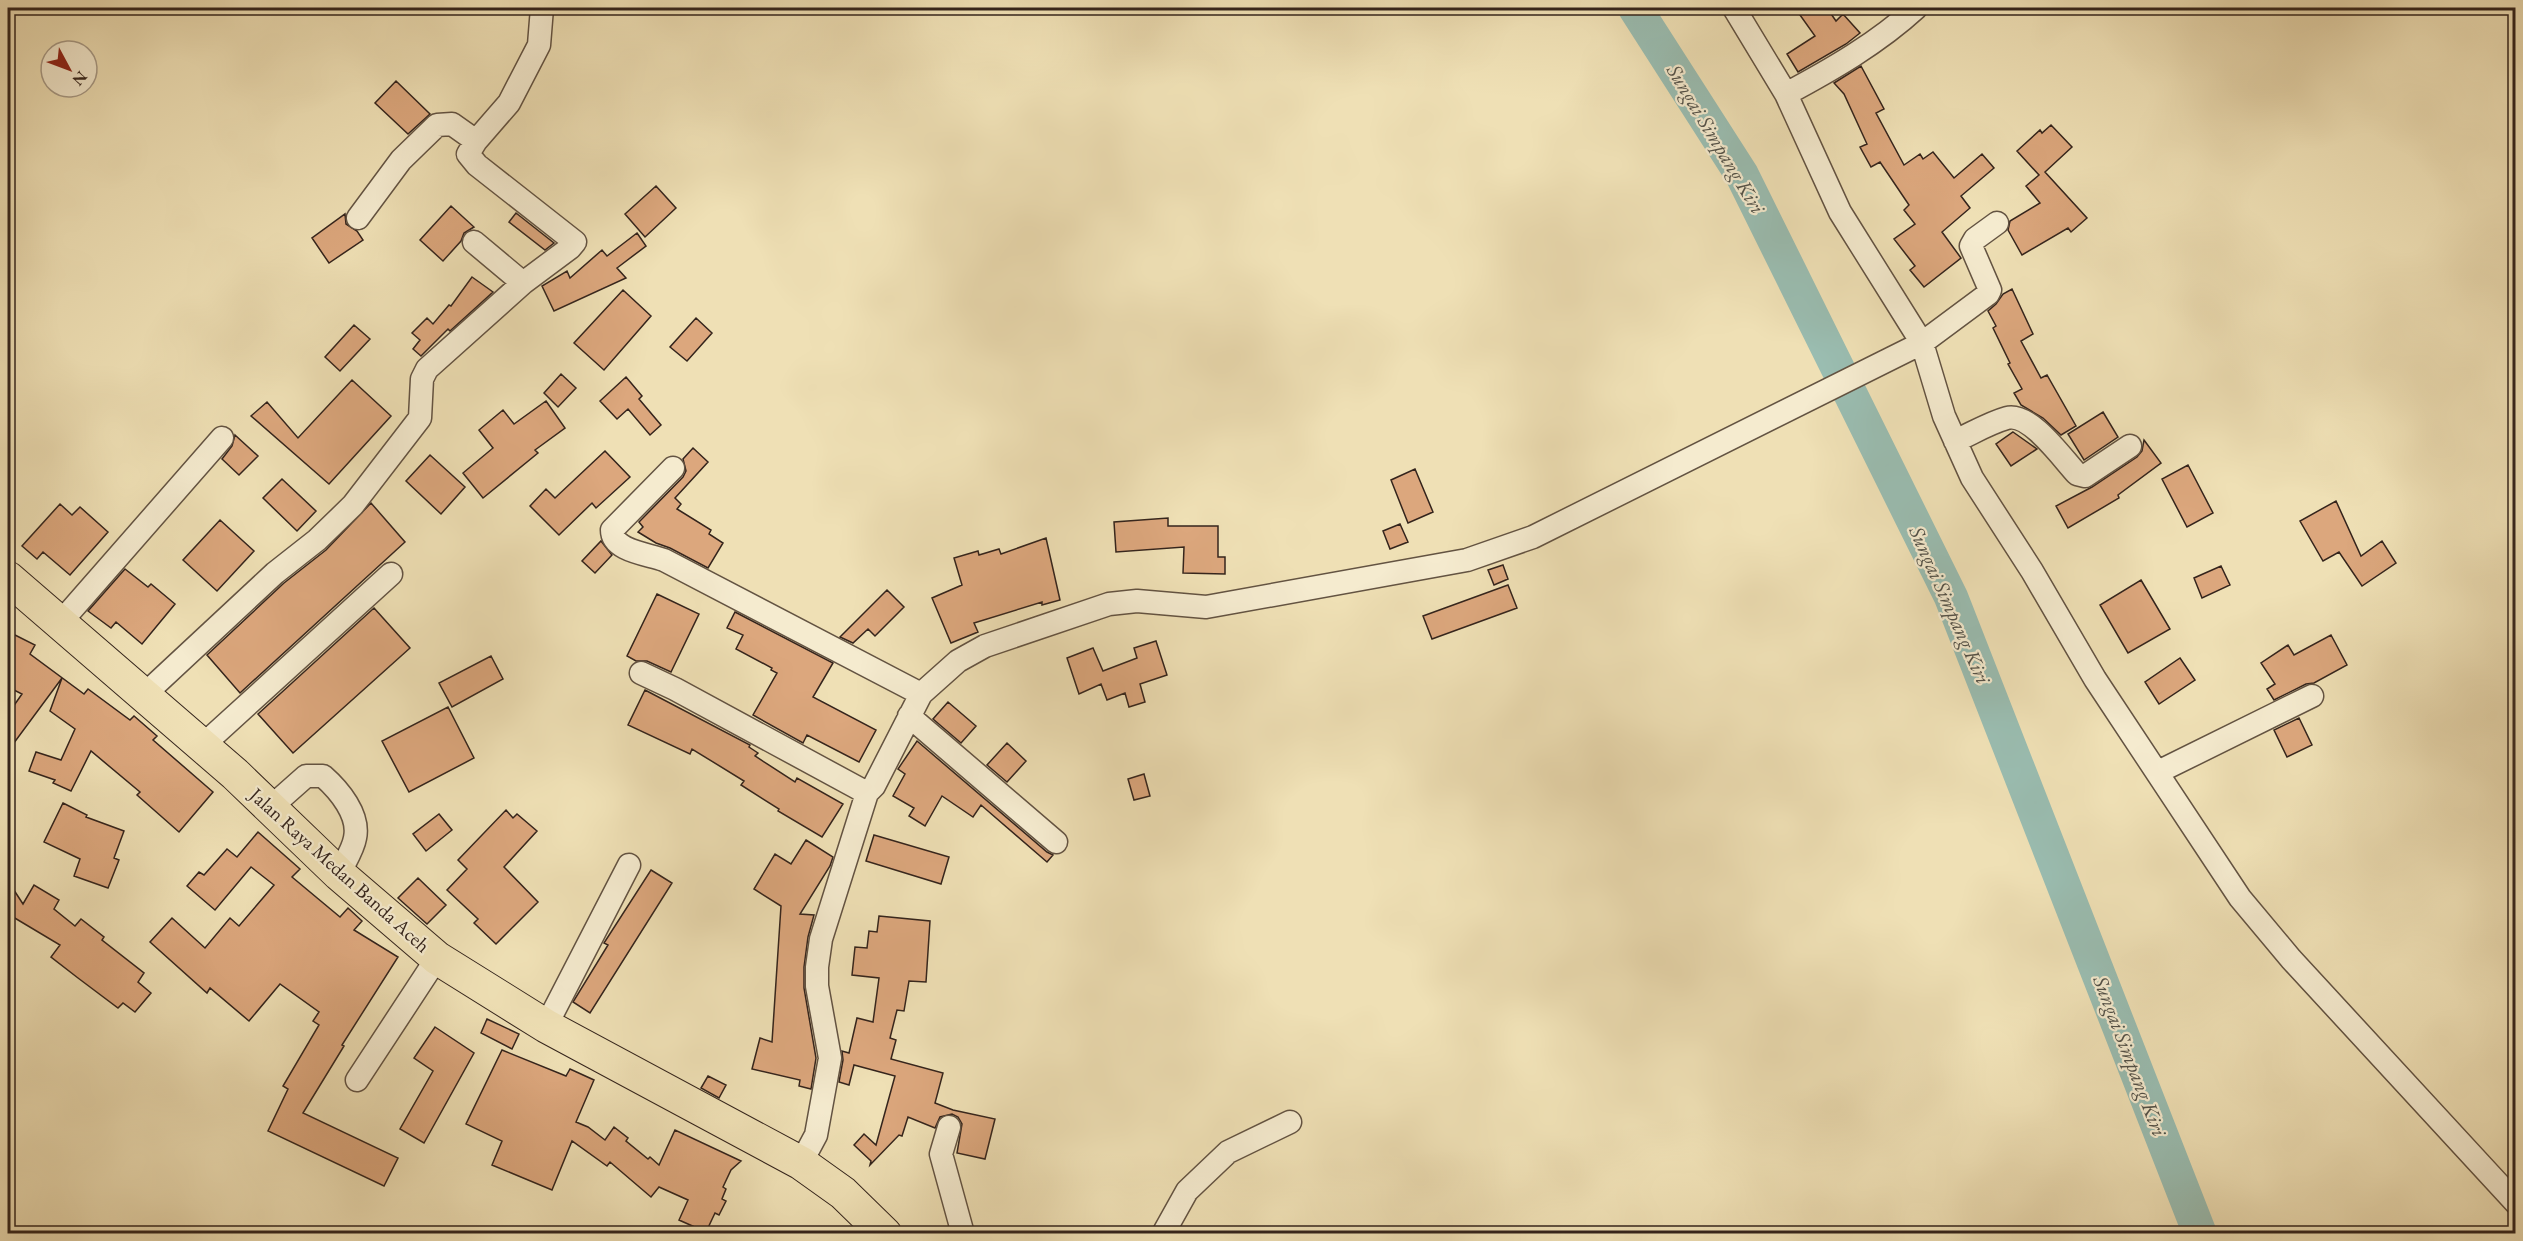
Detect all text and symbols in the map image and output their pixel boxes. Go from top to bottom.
north arrow [39,39,99,99]
water label: Sungai Simpang Kiri [1661,58,1772,219]
text: N [68,67,92,90]
water label: Sungai Simpang Kiri [1903,521,1998,689]
street label: Jalan Raya Medan Banda Aceh [243,781,436,958]
water label: Sungai Simpang Kiri [2087,971,2174,1141]

